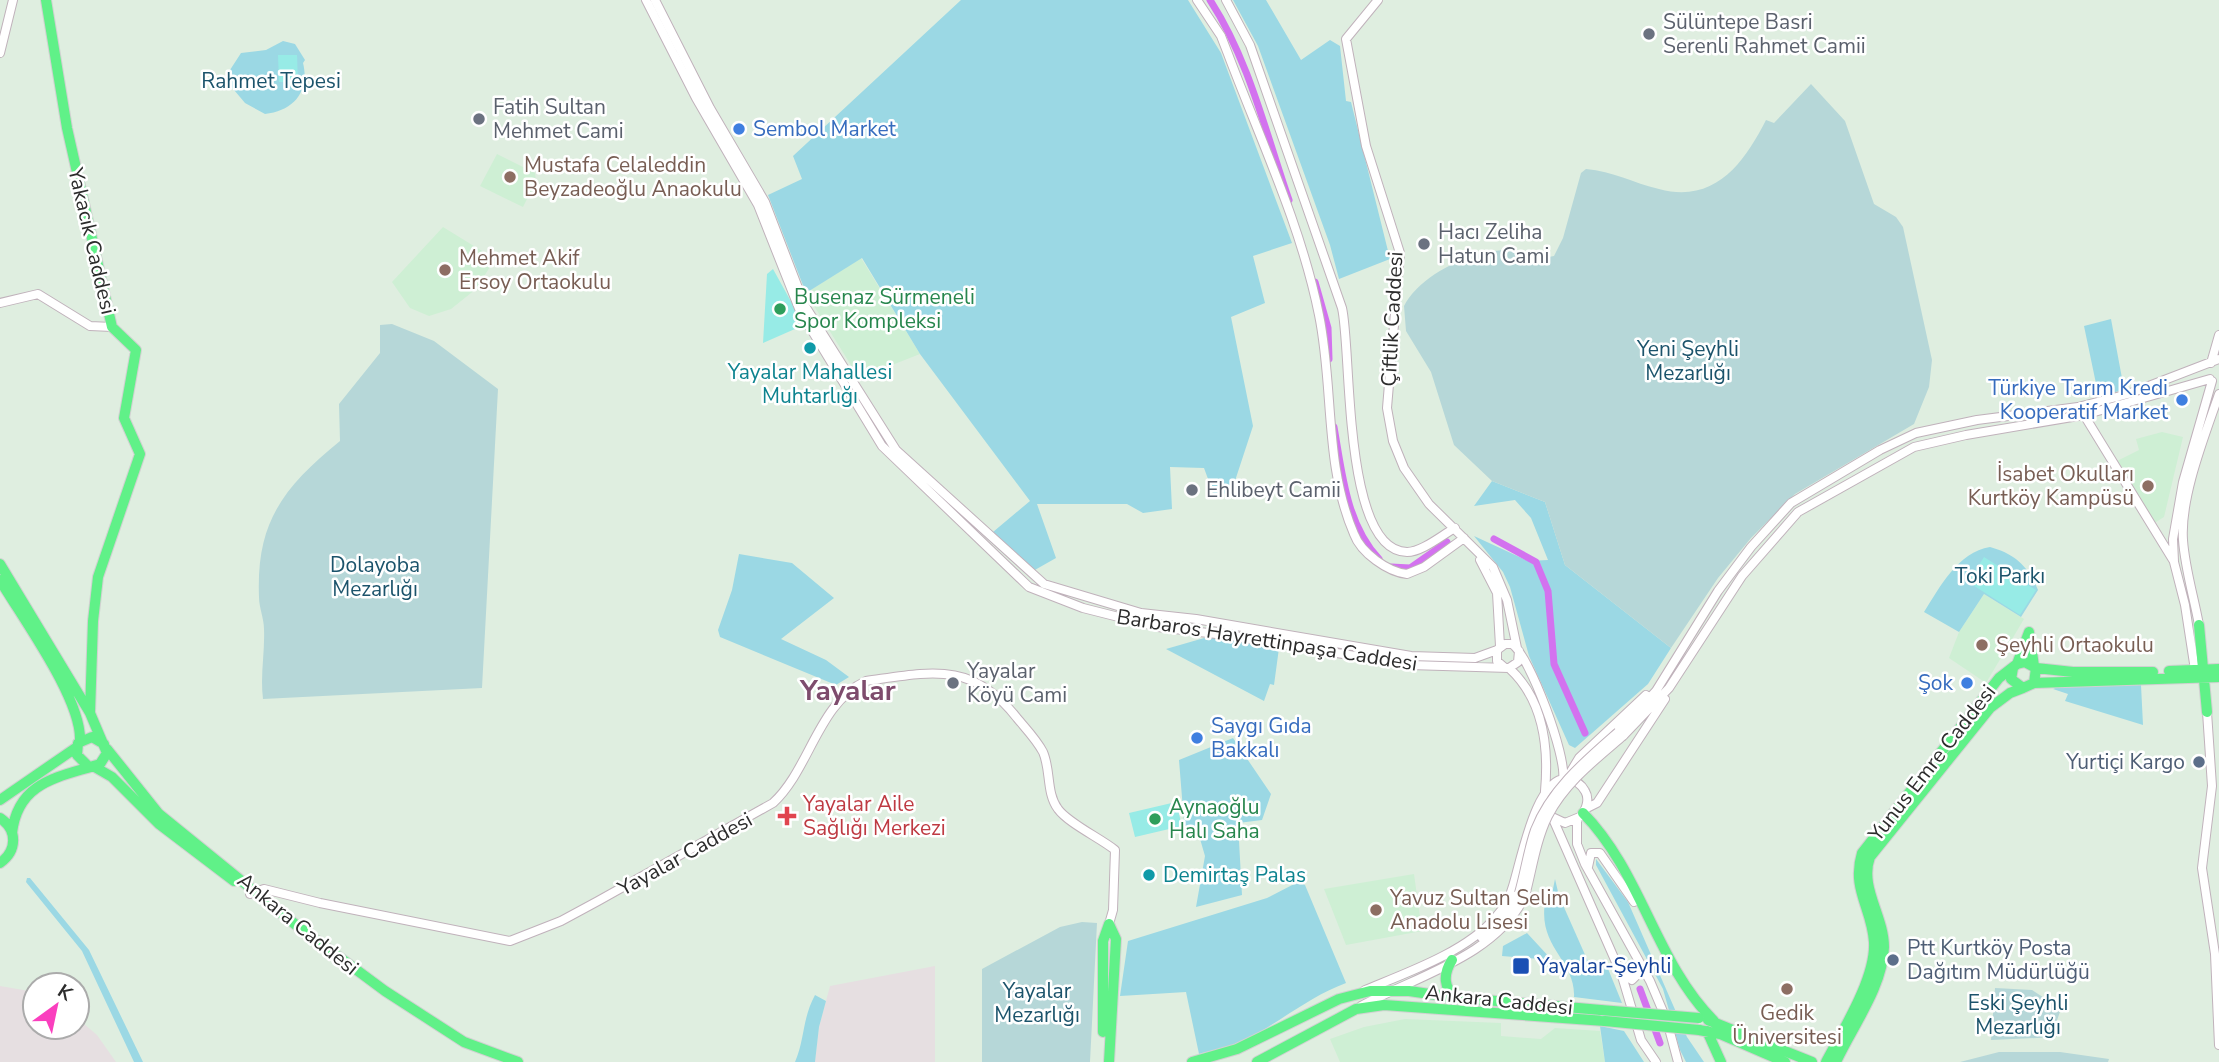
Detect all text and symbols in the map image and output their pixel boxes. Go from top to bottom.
place label: Sülüntepe Basri Serenli Rahmet Camii [1663,8,1866,60]
marker: Sülüntepe Basri Serenli Rahmet Camii [1641,26,1657,42]
park label: Rahmet Tepesi [201,67,341,95]
place label: Fatih Sultan Mehmet Cami [493,93,624,145]
marker: Fatih Sultan Mehmet Cami [471,111,487,127]
place label: Sembol Market [753,115,897,143]
marker: Sembol Market [731,121,747,137]
place label: Mustafa Celaleddin Beyzadeoğlu Anaokulu [524,151,742,203]
street label: Yakacık Caddesi [61,164,122,317]
marker: Mustafa Celaleddin Beyzadeoğlu Anaokulu [502,169,518,185]
place label: Hacı Zeliha Hatun Cami [1438,218,1549,270]
marker: Hacı Zeliha Hatun Cami [1416,236,1432,252]
place label: Mehmet Akif Ersoy Ortaokulu [459,244,611,296]
street label: Çiftlik Caddesi [1374,251,1410,387]
marker: Mehmet Akif Ersoy Ortaokulu [437,262,453,278]
place label: Busenaz Sürmeneli Spor Kompleksi [794,283,975,335]
marker: Busenaz Sürmeneli Spor Kompleksi [772,301,788,317]
park label: Yeni Şeyhli Mezarlığı [1636,335,1739,387]
marker: Yayalar Mahallesi Muhtarlığı [802,340,818,356]
place label: Yayalar Mahallesi Muhtarlığı [727,358,892,410]
place label: Türkiye Tarım Kredi Kooperatif Market [1988,374,2169,426]
marker: Türkiye Tarım Kredi Kooperatif Market [2174,392,2190,408]
place label: İsabet Okulları Kurtköy Kampüsü [1968,460,2134,512]
place label: Ehlibeyt Camii [1206,476,1341,504]
marker: İsabet Okulları Kurtköy Kampüsü [2140,478,2156,494]
marker: Ehlibeyt Camii [1184,482,1200,498]
park label: Dolayoba Mezarlığı [330,551,420,603]
park label: Toki Parkı [1955,562,2045,590]
street label: Barbaros Hayrettinpaşa Caddesi [1115,602,1419,678]
place label: Şeyhli Ortaokulu [1996,631,2154,659]
marker: Şeyhli Ortaokulu [1974,637,1990,653]
place label: Yayalar Köyü Cami [966,657,1067,709]
place label: Şok [1918,669,1953,697]
district label: Yayalar [799,672,896,710]
marker: Yayalar Köyü Cami [945,675,961,691]
marker: Şok [1959,675,1975,691]
street label: Yunus Emre Caddesi [1861,679,2002,848]
place label: Saygı Gıda Bakkalı [1211,712,1312,764]
marker: Saygı Gıda Bakkalı [1189,730,1205,746]
place label: Yurtiçi Kargo [2065,748,2185,776]
marker: Yurtiçi Kargo [2191,754,2207,770]
place label: Yayalar Aile Sağlığı Merkezi [802,790,946,842]
place label: Aynaoğlu Halı Saha [1169,793,1260,845]
street label: Yayalar Caddesi [612,806,757,903]
marker: Yayalar Aile Sağlığı Merkezi [777,806,797,826]
marker: Aynaoğlu Halı Saha [1147,811,1163,827]
place label: Demirtaş Palas [1163,861,1306,889]
street label: Ankara Caddesi [232,866,364,982]
marker: Demirtaş Palas [1141,867,1157,883]
place label: Yavuz Sultan Selim Anadolu Lisesi [1389,884,1569,936]
marker: Yavuz Sultan Selim Anadolu Lisesi [1368,902,1384,918]
place label: Ptt Kurtköy Posta Dağıtım Müdürlüğü [1907,934,2090,986]
place label: Yayalar-Şeyhli [1536,952,1671,980]
marker: Ptt Kurtköy Posta Dağıtım Müdürlüğü [1885,952,1901,968]
marker: Yayalar-Şeyhli [1511,956,1531,976]
north arrow [21,971,91,1041]
park label: Yayalar Mezarlığı [994,977,1080,1029]
text: K [52,978,78,1008]
street label: Ankara Caddesi [1424,978,1574,1022]
marker: Gedik Üniversitesi [1779,981,1795,997]
park label: Eski Şeyhli Mezarlığı [1968,989,2068,1041]
place label: Gedik Üniversitesi [1732,999,1842,1051]

